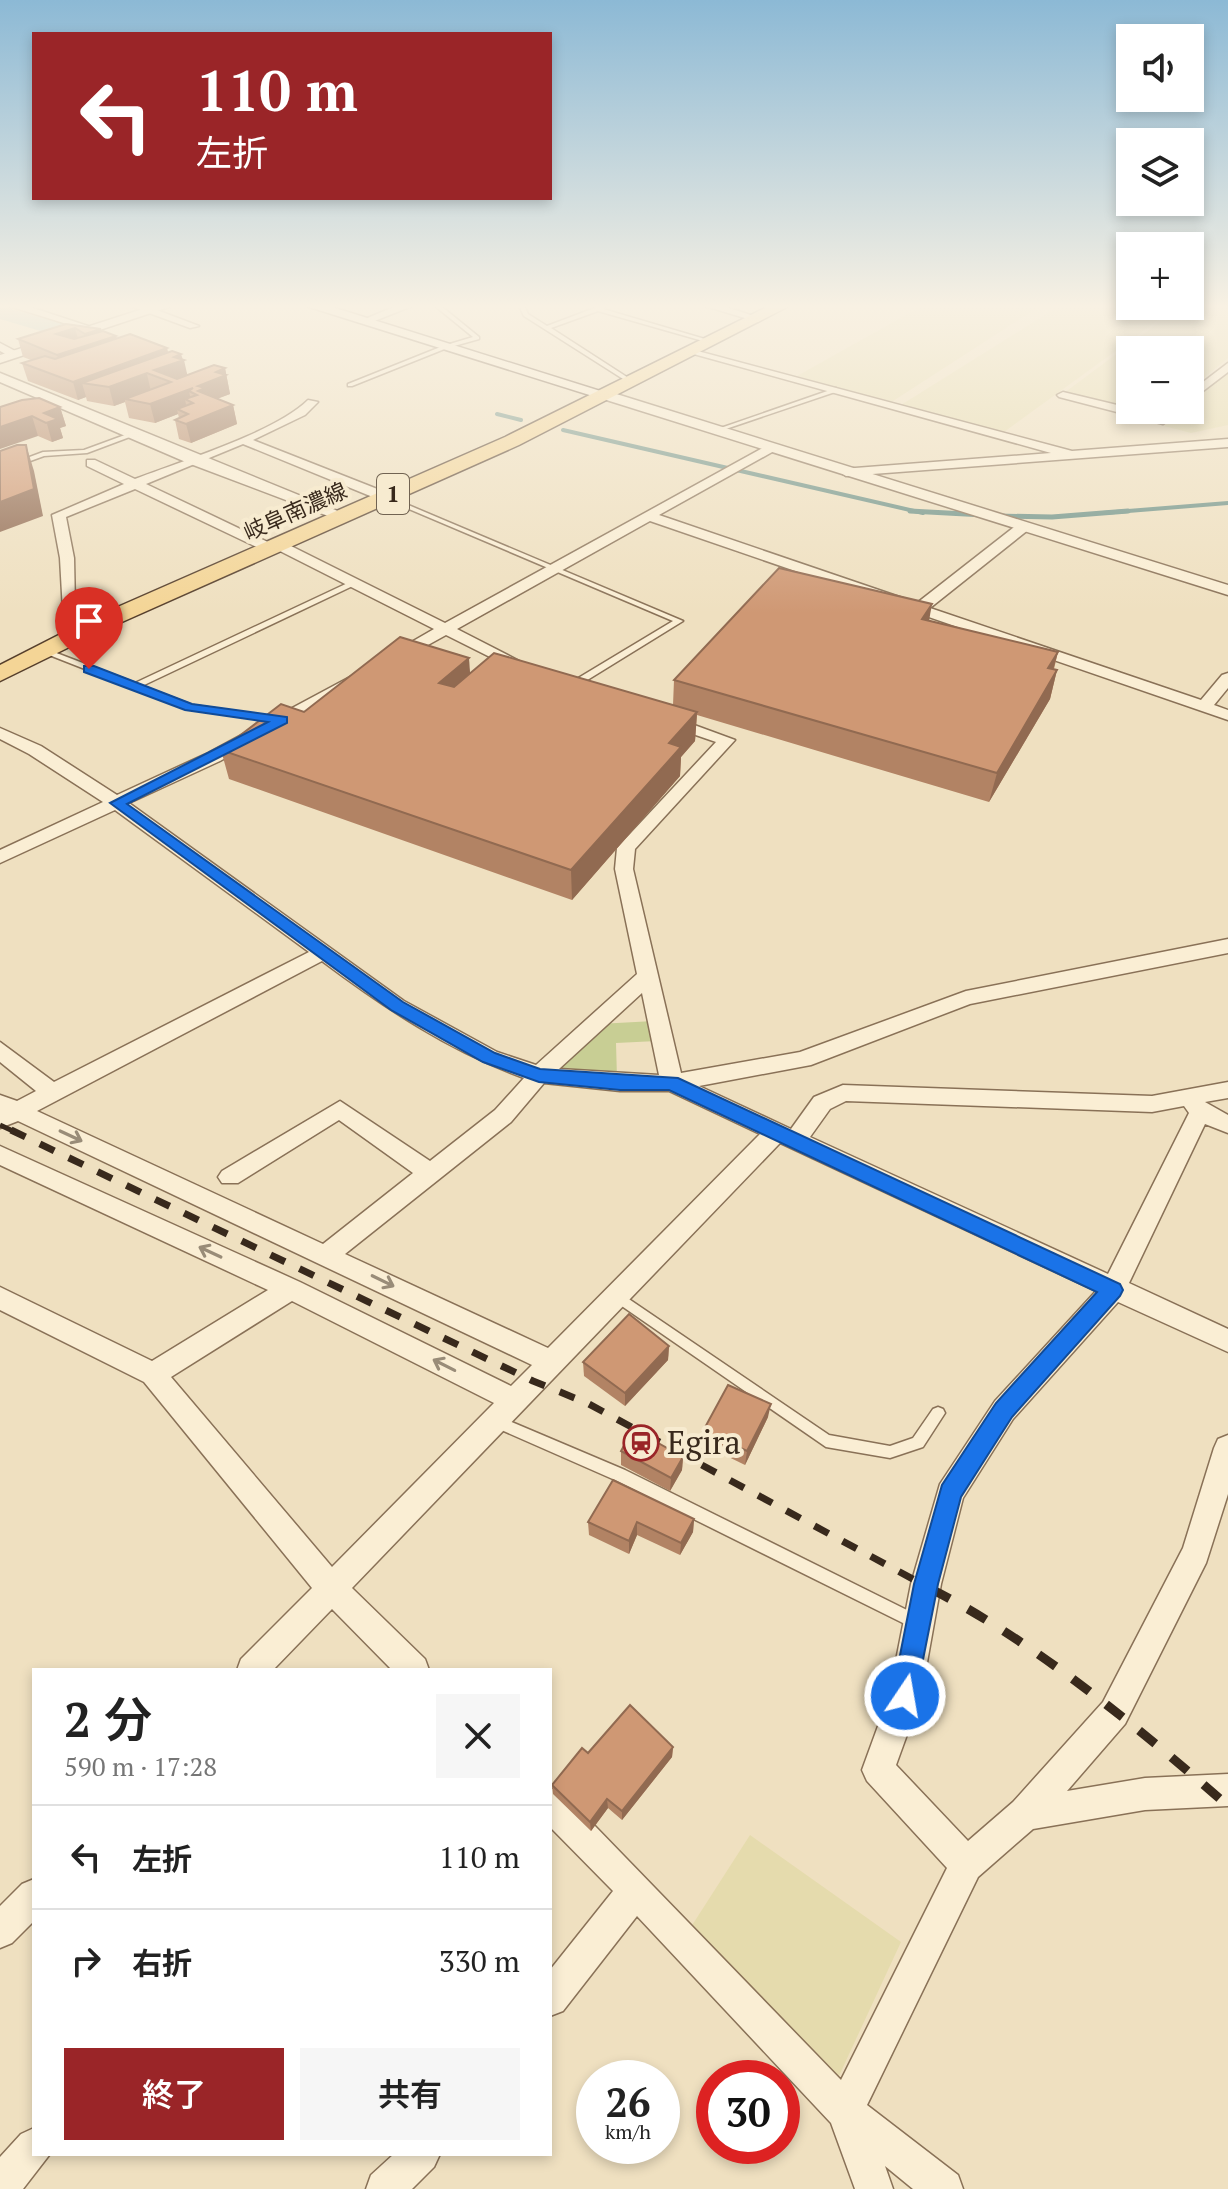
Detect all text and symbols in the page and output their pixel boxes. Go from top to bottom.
map controls [1116,24,1204,424]
button: sound [1116,24,1204,112]
text: 110 m [196,53,358,127]
icon: left [64,64,168,168]
button: layers [1116,128,1204,216]
text: 左折 [196,129,268,176]
button: + [1116,232,1204,320]
button: − [1116,336,1204,424]
road number: 1 [377,474,409,514]
street label: 岐阜南濃線 [239,475,351,546]
pin [55,587,123,669]
icon: arrive [67,599,111,643]
one-way arrow [58,1129,83,1144]
one-way arrow [199,1244,223,1259]
one-way arrow [370,1274,394,1289]
one-way arrow [433,1357,457,1373]
place label: Egira [667,1421,741,1463]
station icon: Egira [622,1424,660,1462]
position arrow [863,1654,947,1738]
text: 2 分 [64,1687,152,1751]
button: close [436,1694,520,1778]
text: 590 m · 17:28 [64,1749,217,1783]
icon: left [64,1835,108,1879]
text: 110 m [439,1837,520,1877]
text: 左折 [132,1839,192,1879]
icon: right [64,1939,108,1983]
text: 330 m [439,1941,520,1981]
text: 右折 [132,1943,192,1983]
button: 終了 [64,2048,284,2140]
button: 共有 [300,2048,520,2140]
speed limit sign: 30 [696,2060,800,2164]
text: 26 [605,2075,651,2128]
text: km/h [605,2118,651,2145]

